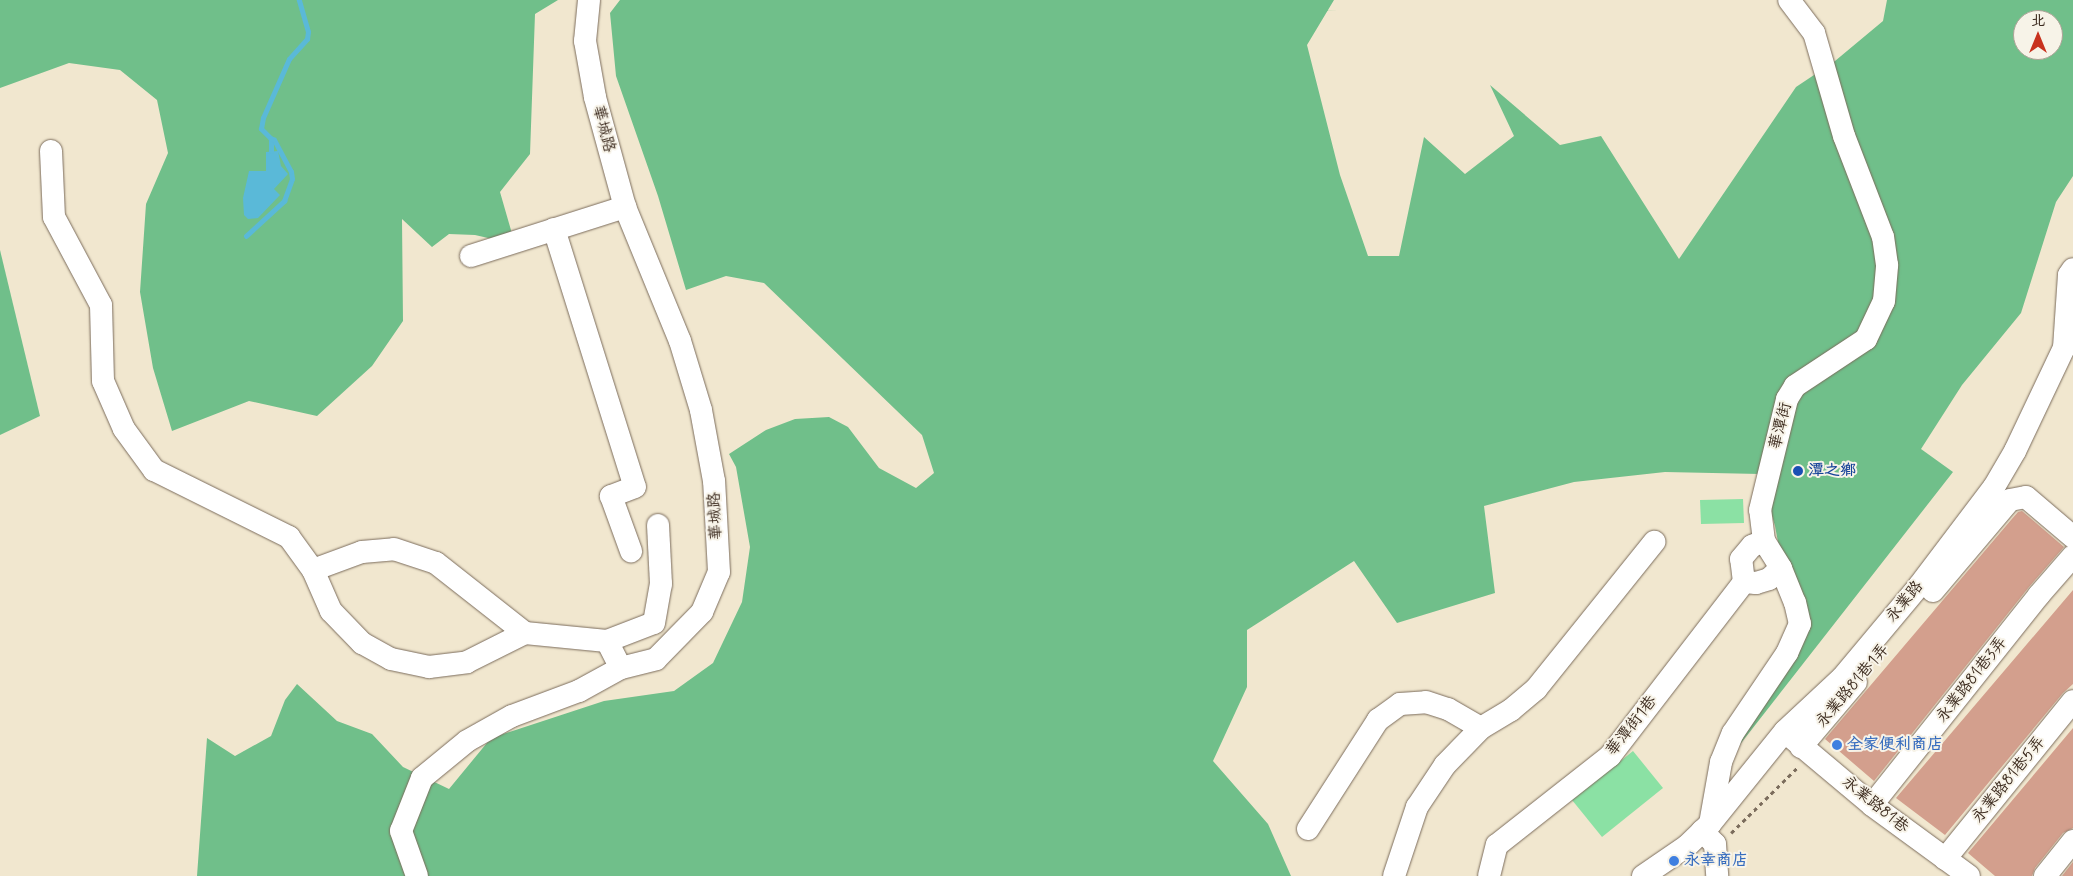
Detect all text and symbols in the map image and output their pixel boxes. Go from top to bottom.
north arrow [2013,10,2063,60]
text: 北 [2031,12,2045,30]
street label: 華城路 [588,103,618,155]
street label: 華潭街 [1766,400,1796,452]
place label: 潭之鄉 [1808,461,1856,481]
marker: 潭之鄉 [1792,465,1804,477]
street label: 華城路 [705,492,727,540]
street label: 永業路 [1882,577,1928,627]
street label: 永業路81巷3弄 [1933,633,2011,727]
street label: 永業路81巷1弄 [1813,640,1893,732]
street label: 華潭街1巷 [1603,692,1661,760]
street label: 永業路81巷5弄 [1968,733,2050,827]
place label: 全家便利商店 [1847,735,1943,755]
marker: 全家便利商店 [1831,739,1843,751]
street label: 永業路81巷 [1838,772,1912,838]
place label: 永幸商店 [1684,851,1748,871]
marker: 永幸商店 [1668,855,1680,867]

